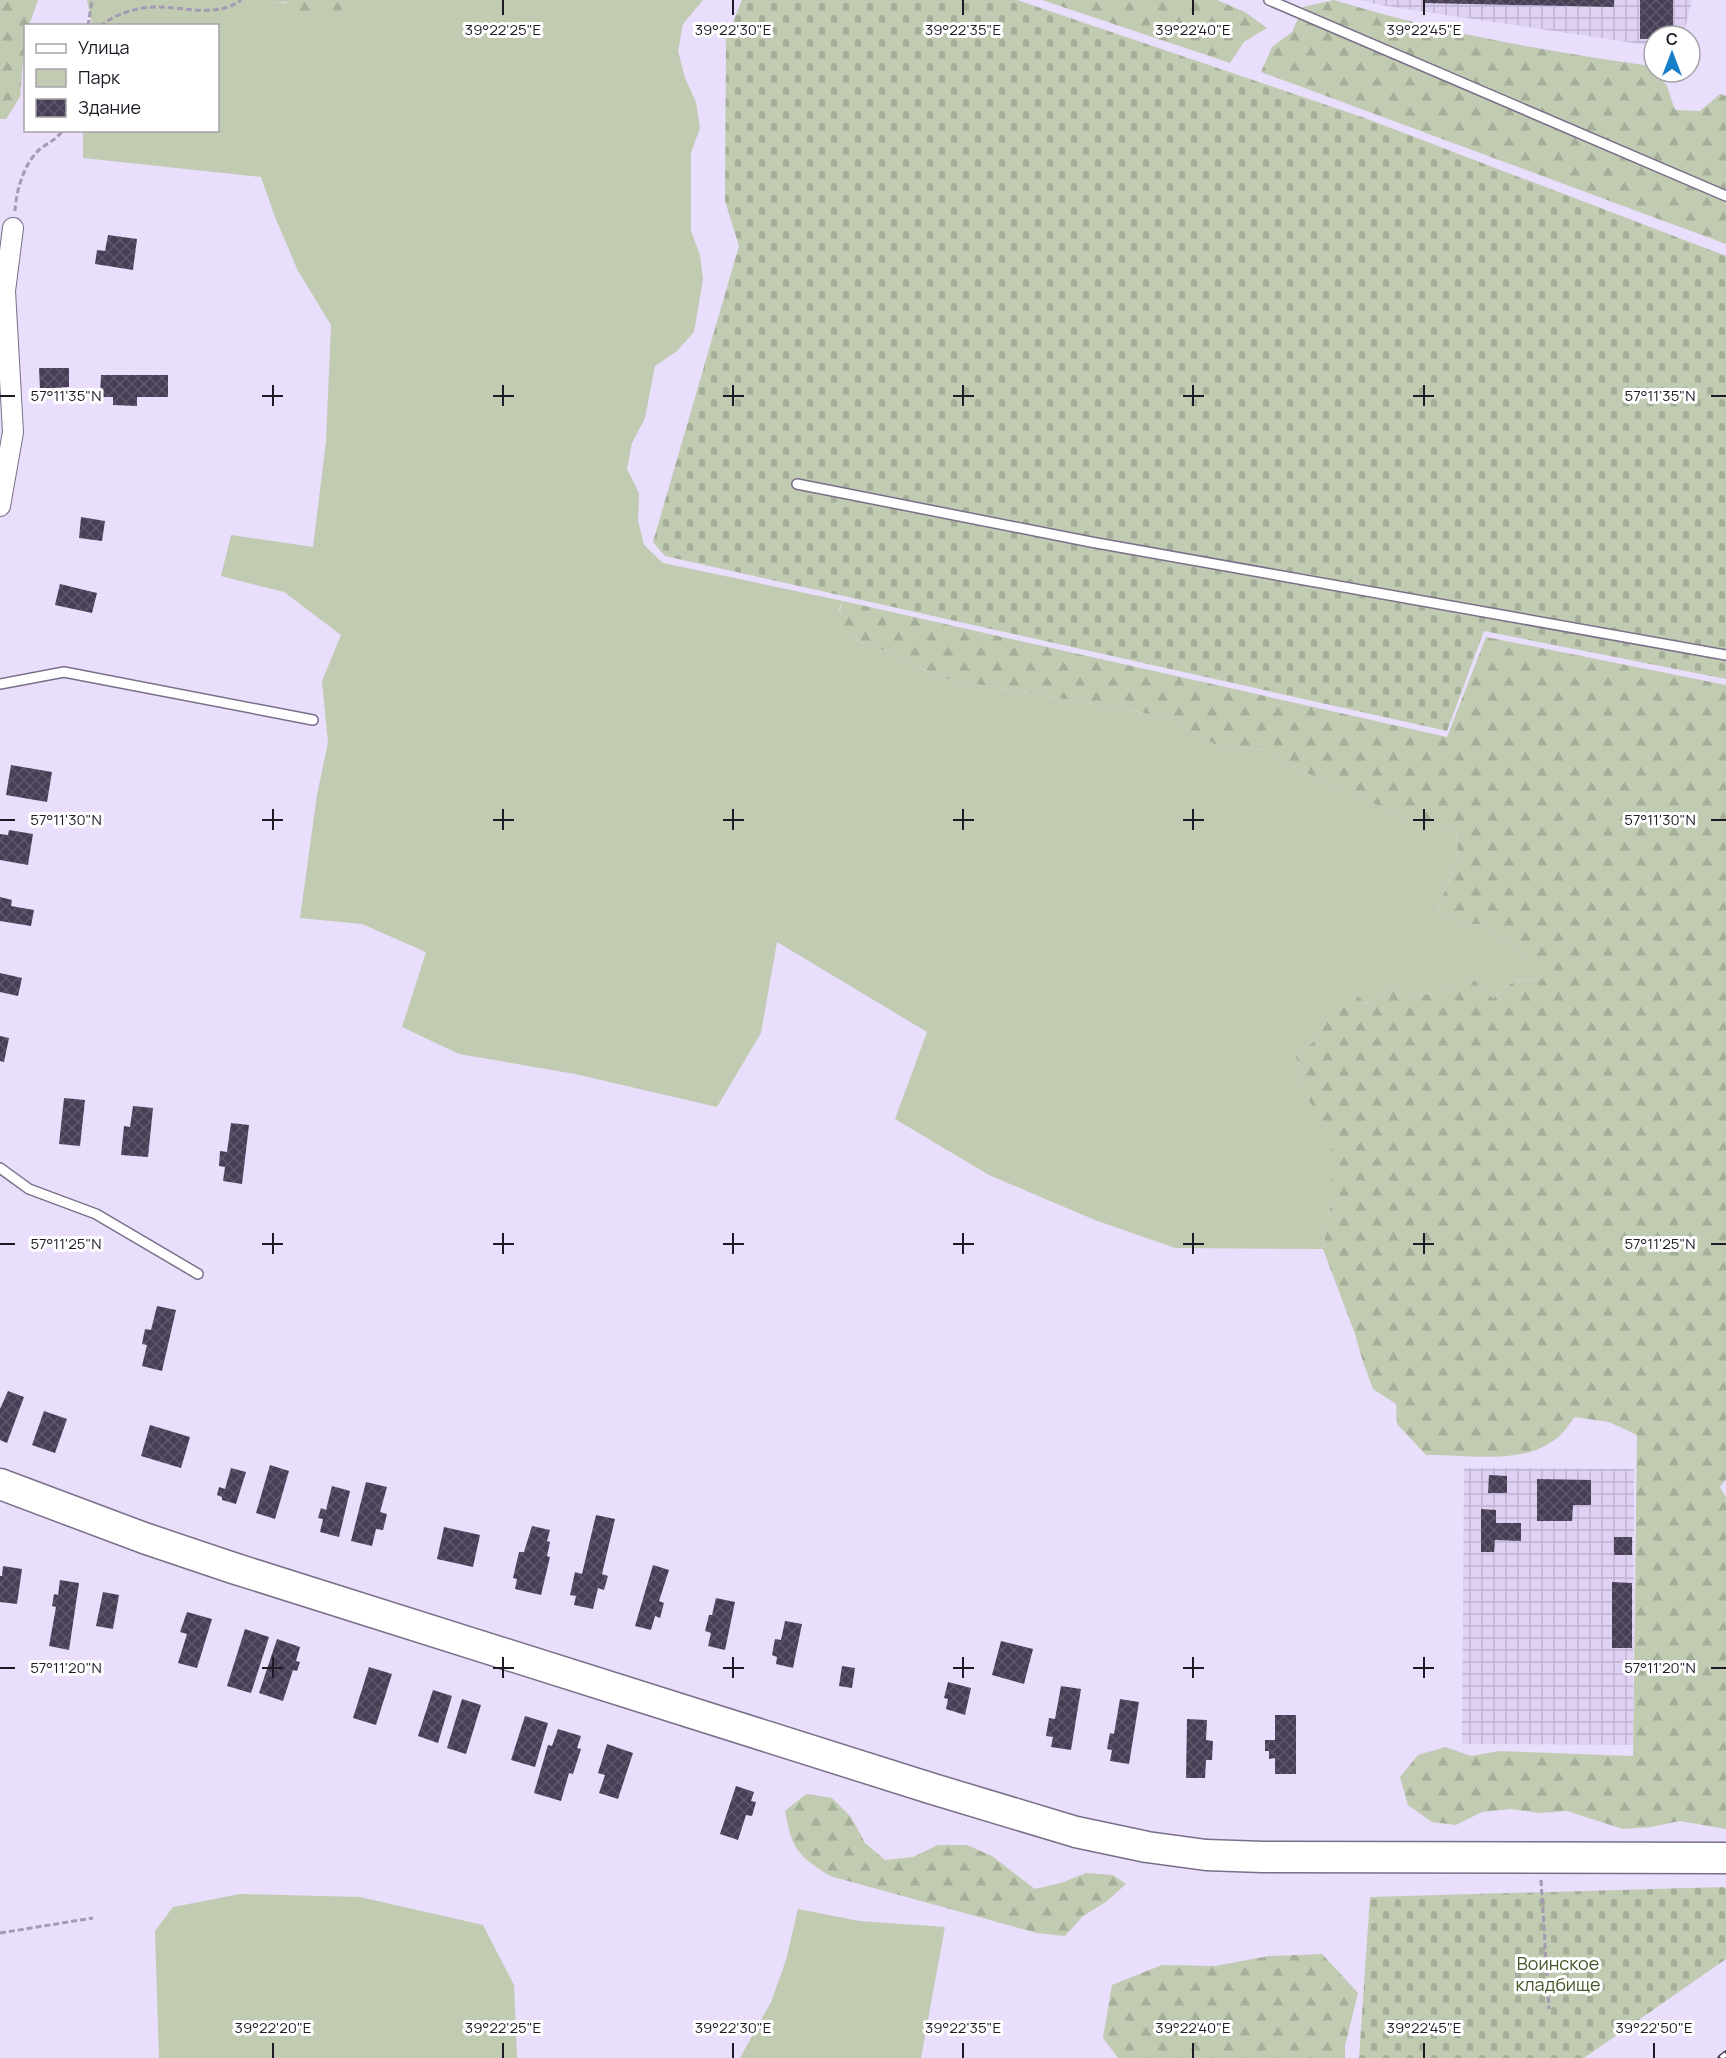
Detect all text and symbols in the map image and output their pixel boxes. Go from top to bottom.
text: 39°22'25"E [465,19,541,40]
text: 39°22'30"E [695,19,771,40]
text: 39°22'35"E [925,19,1001,40]
text: 39°22'40"E [1155,19,1231,40]
text: 39°22'45"E [1387,19,1461,40]
legend [24,24,219,132]
north arrow [1642,24,1702,84]
text: С [1666,28,1678,50]
text: Улица [78,35,130,59]
text: Парк [78,65,121,89]
text: Здание [78,95,141,119]
text: 57°11'35"N [31,385,101,406]
text: 57°11'35"N [1625,385,1695,406]
text: 57°11'30"N [30,809,102,830]
text: 57°11'30"N [1624,809,1696,830]
text: 57°11'25"N [30,1233,102,1254]
text: 57°11'25"N [1624,1233,1696,1254]
text: 57°11'20"N [30,1657,102,1678]
text: 57°11'20"N [1624,1657,1696,1678]
park label: Воинское кладбище [1516,1951,1600,1996]
text: 39°22'20"E [235,2017,311,2038]
text: 39°22'25"E [465,2017,541,2038]
text: 39°22'30"E [695,2017,771,2038]
text: 39°22'35"E [925,2017,1001,2038]
text: 39°22'40"E [1155,2017,1231,2038]
text: 39°22'45"E [1387,2017,1461,2038]
text: 39°22'50"E [1616,2017,1692,2038]

